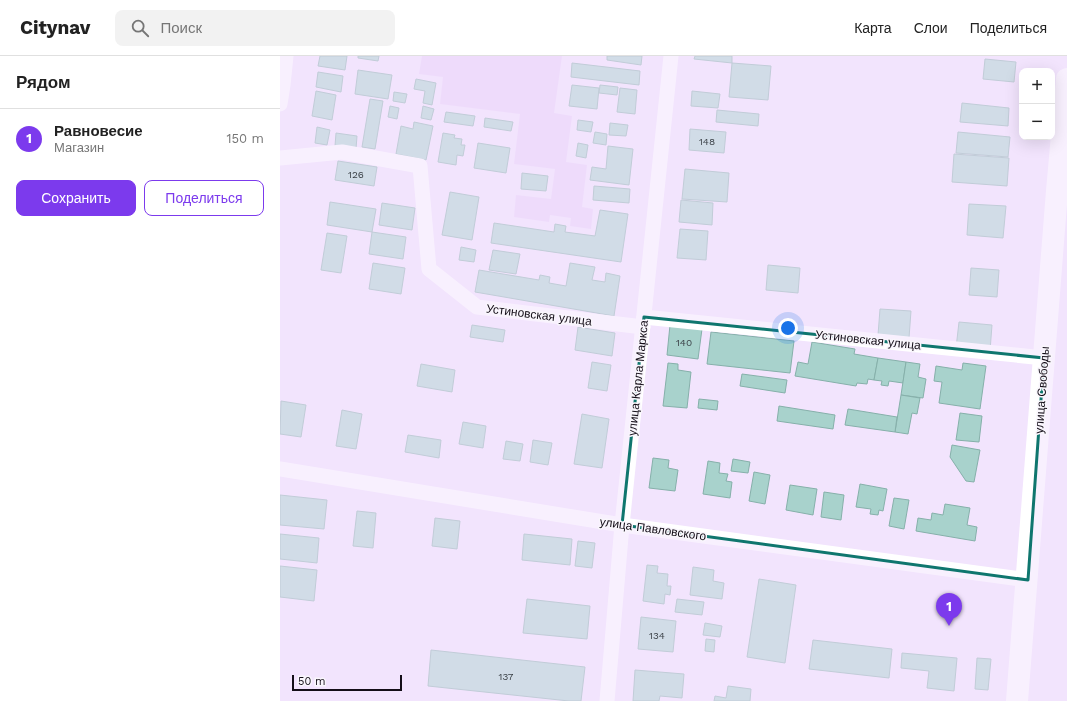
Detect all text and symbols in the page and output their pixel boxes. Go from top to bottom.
search box [115,10,395,46]
text: Citynav [20,16,91,39]
icon: search [129,17,151,39]
text: Поиск [161,19,202,37]
text: Карта [854,20,892,36]
text: Слои [914,20,948,36]
text: Поделиться [970,20,1047,36]
map controls [1019,68,1055,140]
button: + [1019,68,1055,104]
text: Рядом [16,72,71,92]
button: − [1019,104,1055,140]
text: Равновесие [54,122,143,140]
text: 1 [26,131,32,146]
text: 150 m [226,131,264,146]
house number: 148 [699,136,715,147]
text: Магазин [54,140,104,155]
house number: 126 [348,169,364,180]
button: Сохранить [16,180,136,216]
button: Поделиться [144,180,264,216]
street label: Устиновская улица [485,302,593,328]
your location [778,318,798,338]
street label: улица Карла Маркса [625,319,651,437]
street label: Устиновская улица [814,327,922,353]
house number: 140 [676,337,692,348]
street label: улица Свободы [1032,346,1052,434]
street label: улица Павловского [599,515,707,543]
pin: 1 [936,593,962,626]
house number: 134 [649,630,665,641]
house number: 137 [499,671,514,682]
scale bar [292,673,402,692]
text: 50 m [298,675,325,688]

